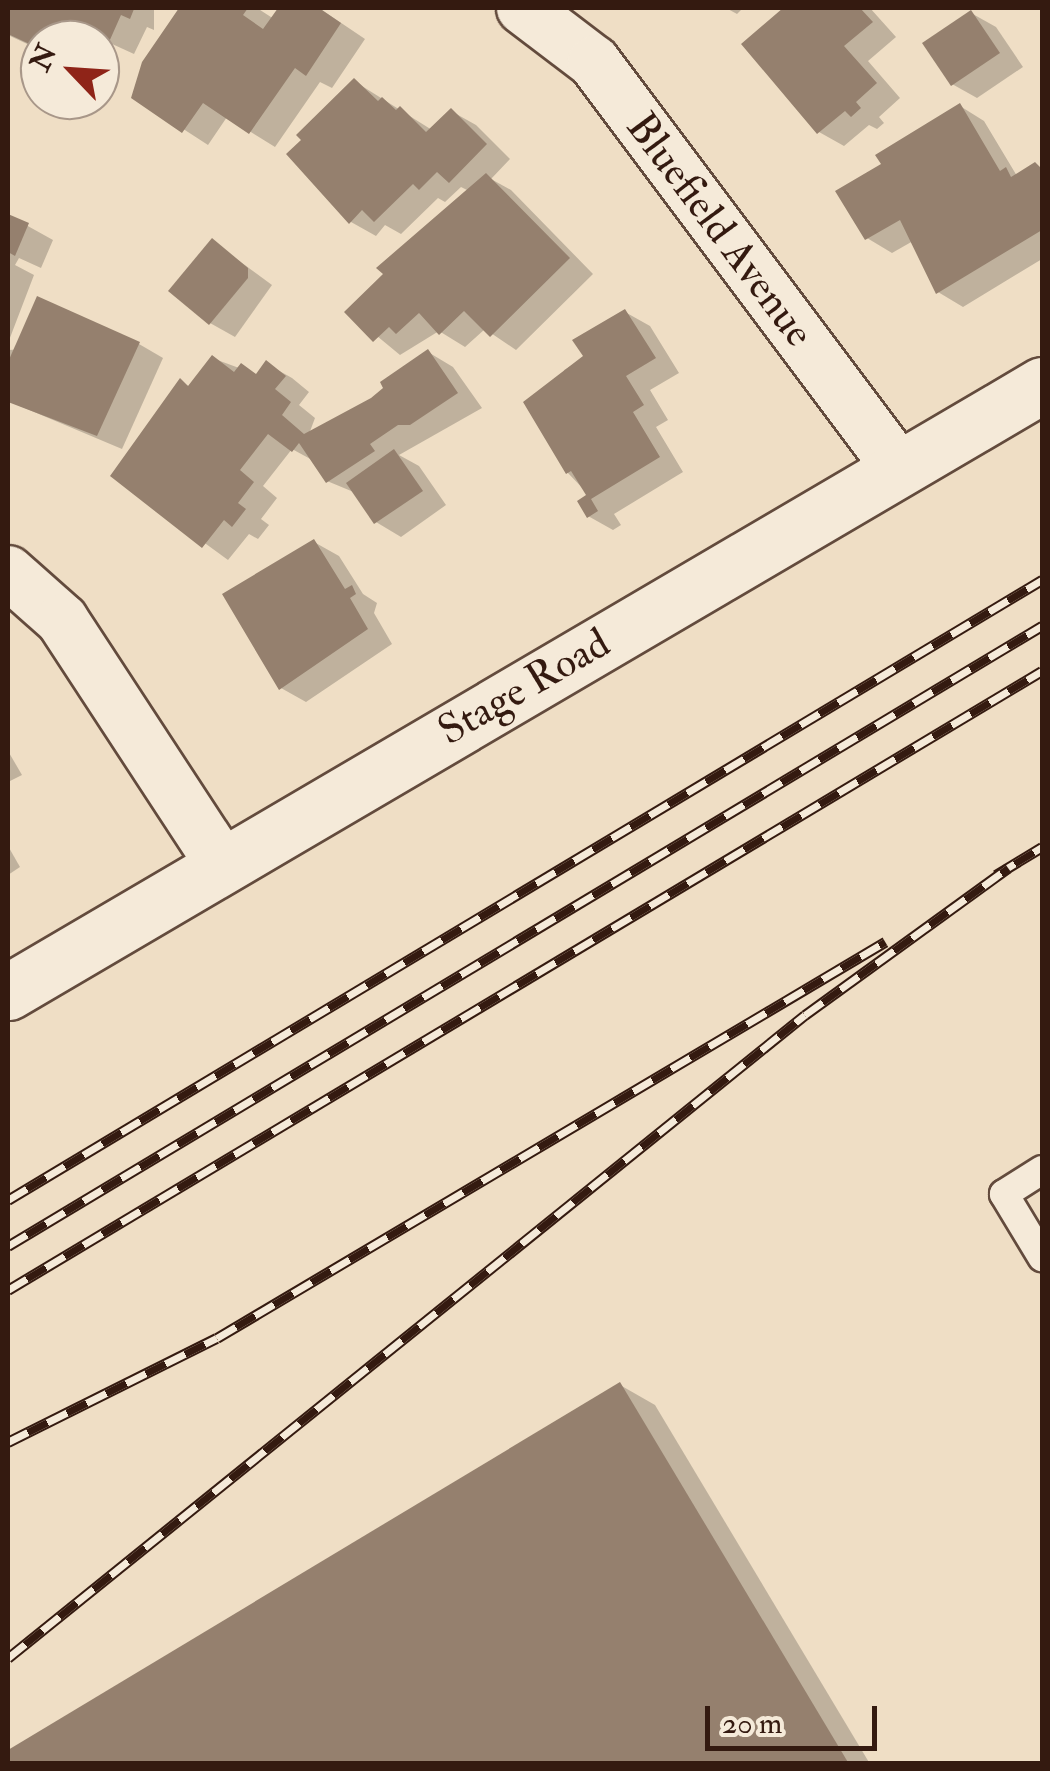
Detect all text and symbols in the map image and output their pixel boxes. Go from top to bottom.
north arrow [20,20,120,120]
text: N [23,39,65,77]
street label: Bluefield Avenue [616,103,824,357]
street label: Stage Road [430,618,618,756]
scale bar [710,1686,882,1748]
text: 20 m [722,1705,782,1742]

